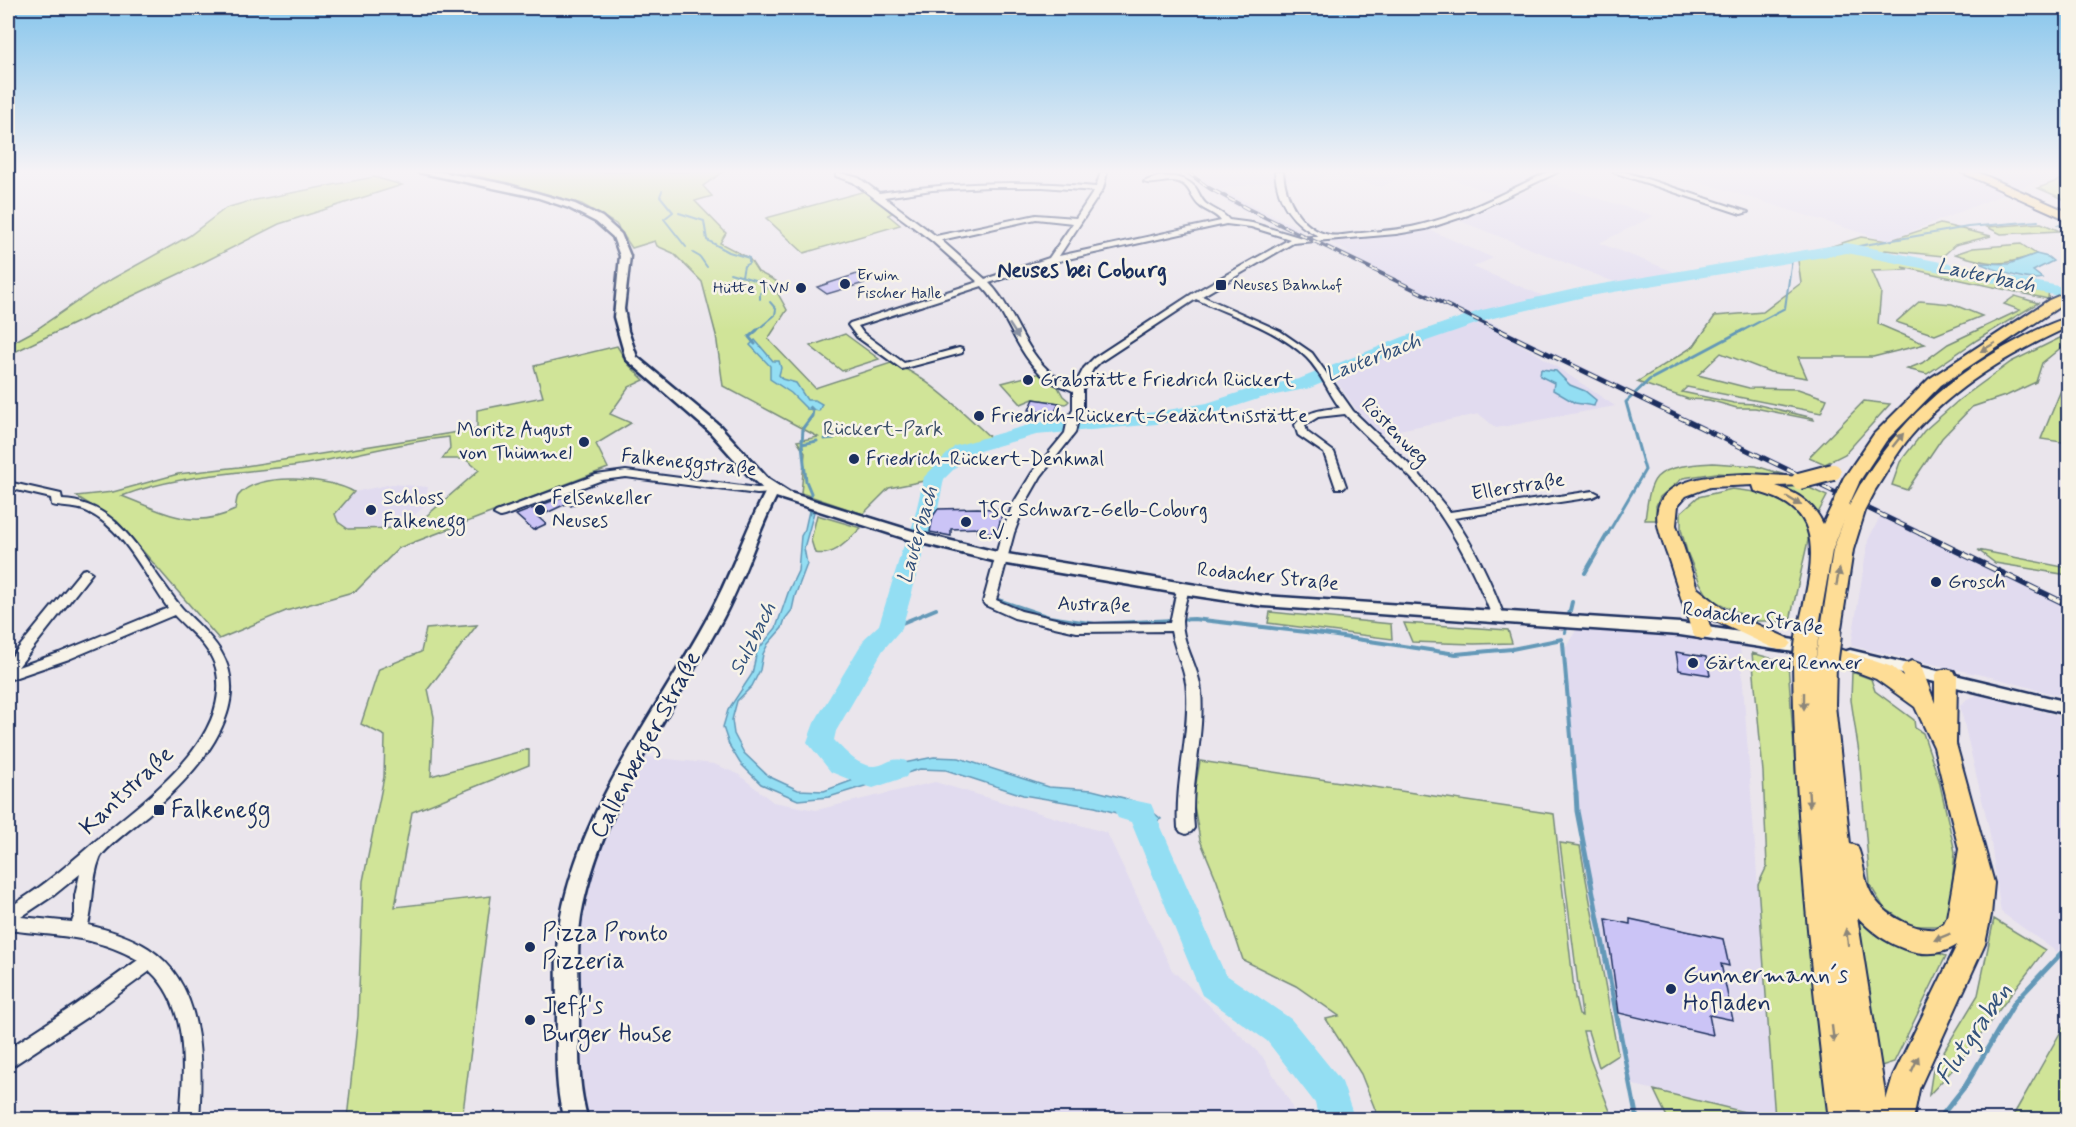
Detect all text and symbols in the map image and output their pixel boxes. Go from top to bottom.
water label: Lauterbach [1934,252,2038,300]
district label: Neuses bei Coburg [997,257,1167,286]
place label: Erwin Fischer Halle [857,265,942,304]
place label: Neuses Bahnhof [1233,275,1343,296]
marker: Erwin Fischer Halle [838,277,852,291]
place label: Hütte TVN [713,278,790,299]
marker: Neuses Bahnhof [1214,278,1228,292]
marker: Hütte TVN [794,281,808,295]
one-way arrow [1008,322,1020,338]
water label: Lauterbach [1321,327,1425,389]
one-way arrow [1980,341,1996,352]
place label: Grabstätte Friedrich Rückert [1040,367,1294,394]
marker: Grabstätte Friedrich Rückert [1021,373,1035,387]
street label: Röstenweg [1354,392,1435,473]
place label: Friedrich-Rückert-Gedächtnisstätte [991,403,1308,430]
marker: Friedrich-Rückert-Gedächtnisstätte [972,409,986,423]
park label: Rückert-Park [823,416,943,443]
place label: Moritz August von Thümmel [457,417,572,467]
one-way arrow [1892,432,1904,447]
marker: Moritz August von Thümmel [577,435,591,449]
street label: Falkeneggstraße [620,442,758,486]
place label: Friedrich-Rückert-Denkmal [866,446,1104,473]
marker: Friedrich-Rückert-Denkmal [847,452,861,466]
street label: Ellerstraße [1470,466,1567,508]
water label: Lauterbach [891,483,945,587]
place label: Schloss Falkenegg [383,485,466,537]
place label: Felsenkeller Neuses [552,485,653,535]
one-way arrow [1786,496,1803,506]
place label: TSC Schwarz-Gelb-Coburg e.V. [978,497,1208,547]
marker: Schloss Falkenegg [364,503,378,517]
marker: Felsenkeller Neuses [533,503,547,517]
marker: TSC Schwarz-Gelb-Coburg e.V. [959,515,973,529]
street label: Rodacher Straße [1196,556,1340,598]
one-way arrow [1834,567,1843,586]
place label: Grosch [1948,569,2006,596]
marker: Grosch [1929,575,1943,589]
street label: Austraße [1057,590,1131,620]
street label: Rodacher Straße [1681,596,1826,642]
water label: Sulzbach [723,598,783,680]
street label: Callenberger Straße [583,646,711,846]
place label: Gärtnerei Renner [1705,650,1862,677]
marker: Gärtnerei Renner [1686,656,1700,670]
one-way arrow [1799,691,1809,710]
street label: Kantstraße [73,739,181,843]
one-way arrow [1804,789,1814,808]
place label: Falkenegg [171,795,270,829]
marker: Falkenegg [152,803,166,817]
place label: Pizza Pronto Pizzeria [542,918,668,977]
one-way arrow [1842,927,1851,946]
one-way arrow [1933,932,1951,942]
marker: Pizza Pronto Pizzeria [523,940,537,954]
place label: Gunnermann´s Hofladen [1683,960,1848,1019]
water label: Flutgraben [1927,976,2021,1092]
marker: Gunnermann´s Hofladen [1664,982,1678,996]
place label: Jeff's Burger House [542,991,672,1052]
marker: Jeff's Burger House [523,1013,537,1027]
one-way arrow [1828,1025,1838,1044]
one-way arrow [1910,1055,1920,1073]

